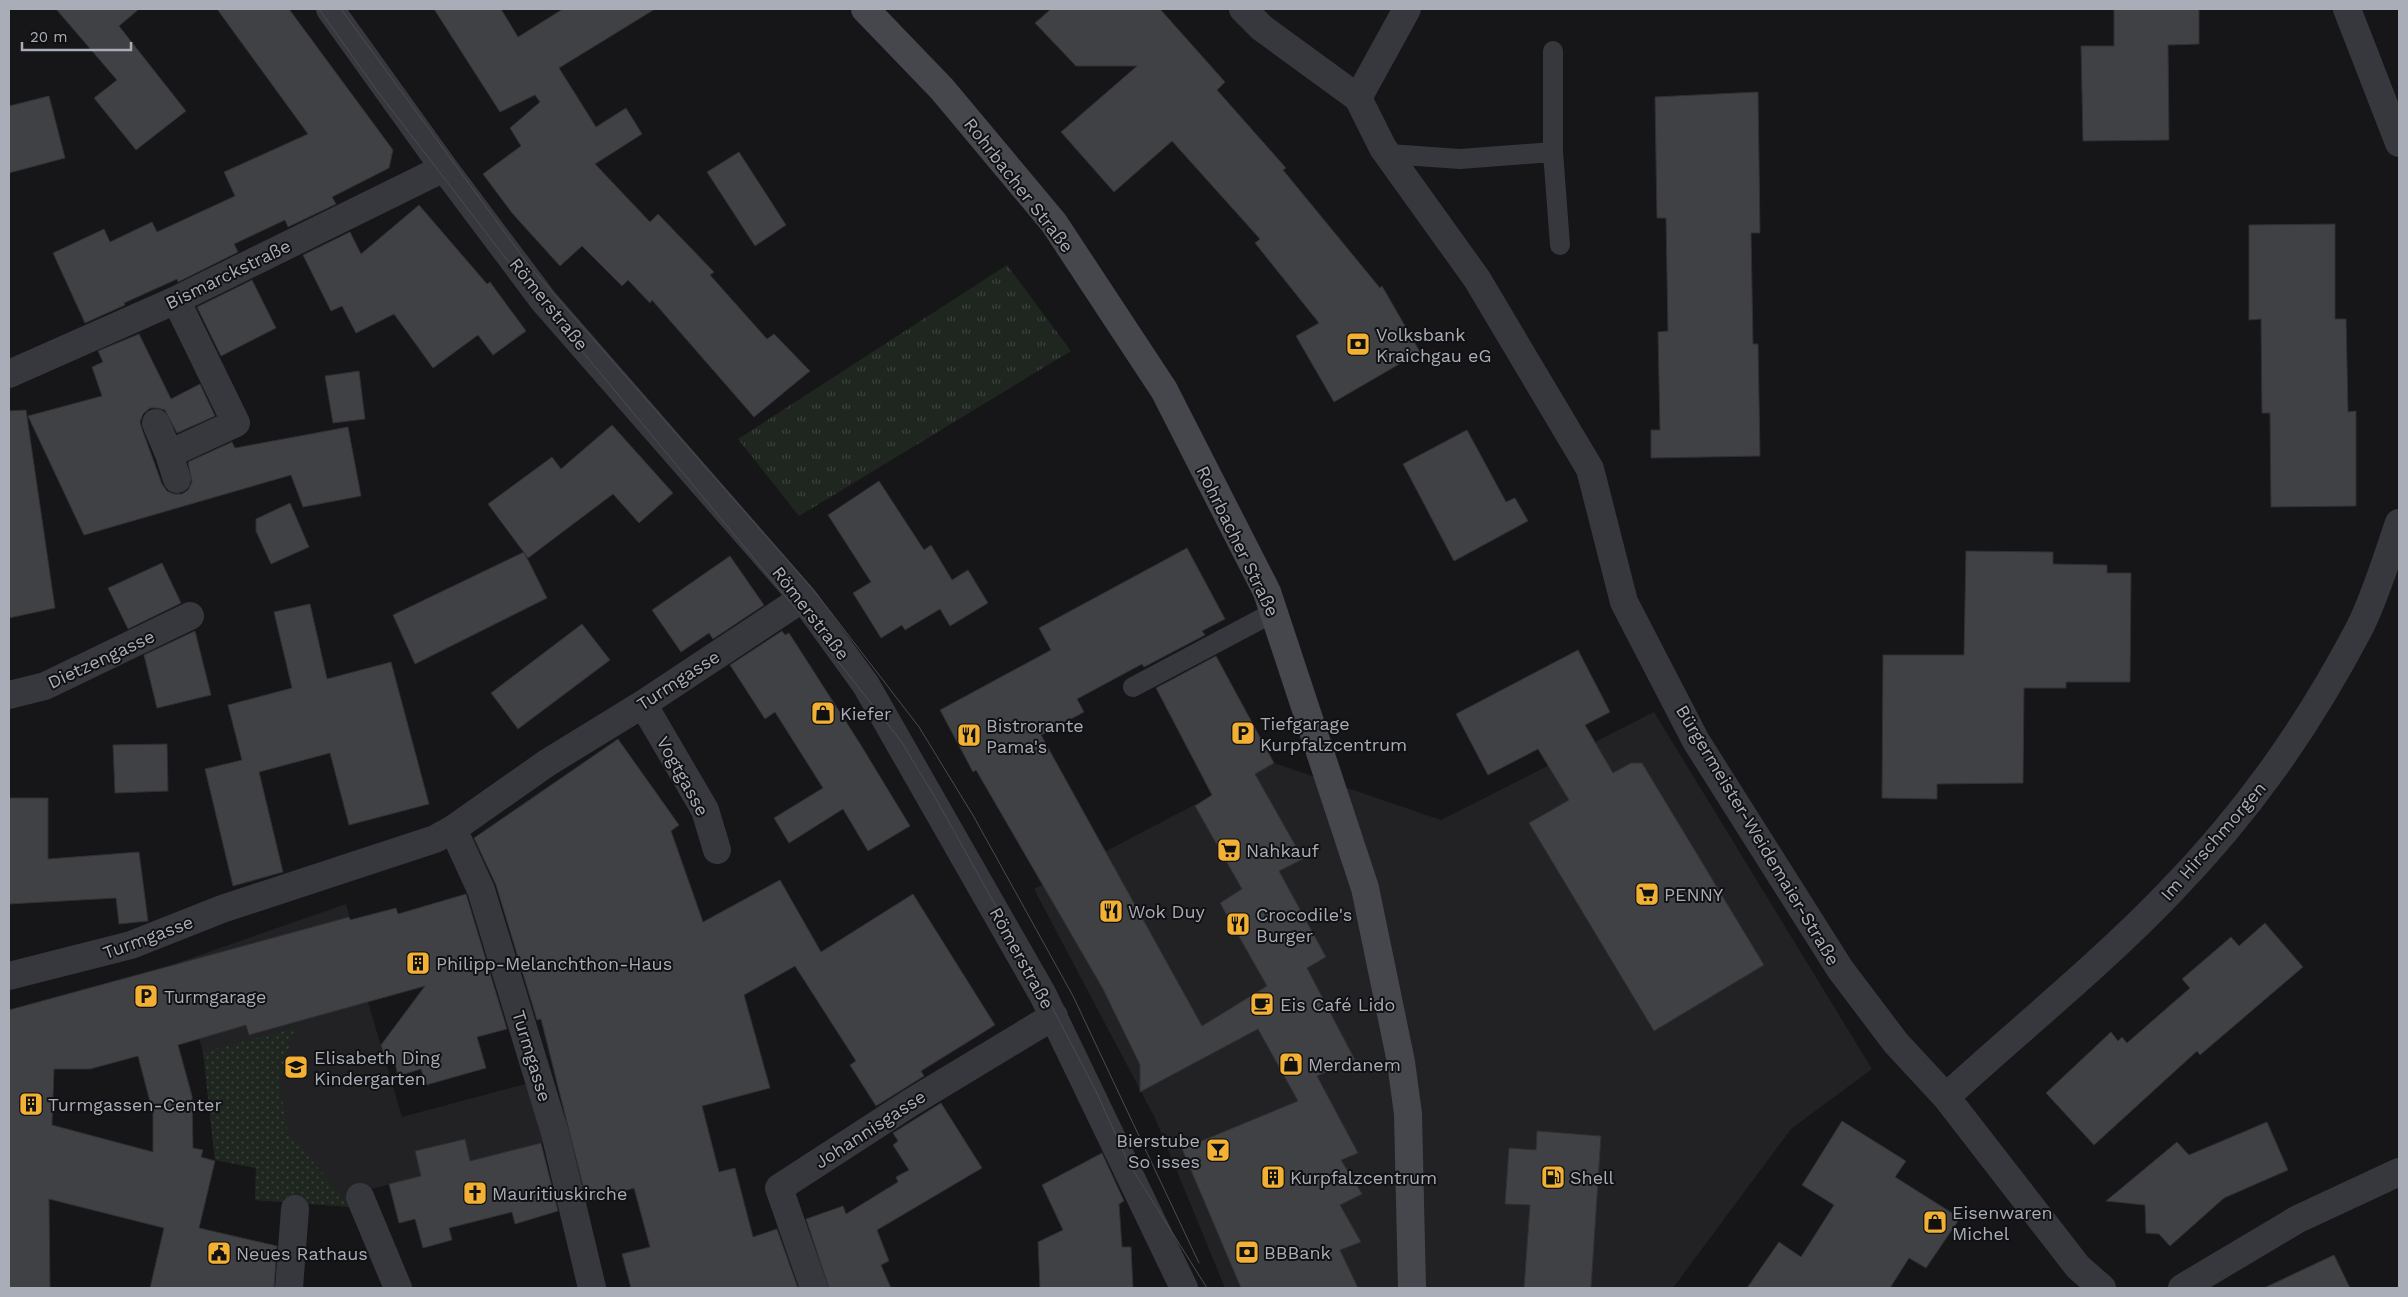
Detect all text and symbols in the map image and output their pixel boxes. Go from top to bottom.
scale bar [22,20,131,52]
text: 20 m [30,28,68,46]
street label: Rohrbacher Straße [960,114,1078,256]
street label: Bismarckstraße [162,235,294,313]
street label: Römerstraße [505,254,593,354]
place label: Volksbank Kraichgau eG [1376,324,1492,366]
bank icon: Volksbank Kraichgau eG [1345,331,1371,357]
street label: Rohrbacher Straße [1192,462,1284,620]
street label: Römerstraße [768,562,854,664]
street label: Dietzengasse [44,625,158,693]
street label: Turmgasse [633,645,723,715]
shop icon: Kiefer [810,700,836,726]
street label: Bürgermeister-Weidemaier-Straße [1672,701,1844,969]
place label: Kiefer [840,703,891,724]
place label: Tiefgarage Kurpfalzcentrum [1260,713,1407,755]
place label: Bistrorante Pama's [986,715,1084,757]
parking icon: Tiefgarage Kurpfalzcentrum [1230,720,1256,746]
restaurant icon: Bistrorante Pama's [956,722,982,748]
street label: Vogtgasse [653,732,713,820]
street label: Im Hirschmorgen [2156,777,2270,905]
supermarket icon: Nahkauf [1216,837,1242,863]
place label: Nahkauf [1246,840,1319,861]
supermarket icon: PENNY [1634,881,1660,907]
place label: PENNY [1664,884,1724,905]
restaurant icon: Wok Duy [1098,898,1124,924]
place label: Wok Duy [1128,901,1206,922]
street label: Römerstraße [985,904,1059,1012]
place label: Crocodile's Burger [1256,904,1352,946]
street label: Turmgasse [100,911,196,963]
restaurant icon: Crocodile's Burger [1225,911,1251,937]
building icon: Philipp-Melanchthon-Haus [405,950,431,976]
place label: Philipp-Melanchthon-Haus [436,953,672,974]
parking icon: Turmgarage [133,983,159,1009]
place label: Turmgarage [164,986,266,1007]
cafe icon: Eis Café Lido [1249,991,1275,1017]
place label: Eis Café Lido [1280,994,1395,1015]
street label: Turmgasse [508,1008,556,1104]
place label: Elisabeth Ding Kindergarten [314,1047,440,1089]
shop icon: Merdanem [1278,1051,1304,1077]
school or university icon: Elisabeth Ding Kindergarten [283,1054,309,1080]
place label: Merdanem [1308,1054,1401,1075]
street label: Johannisgasse [811,1085,929,1173]
building icon: Turmgassen-Center [18,1091,44,1117]
place label: Turmgassen-Center [48,1094,222,1115]
place label: Bierstube So isses [1116,1130,1200,1172]
bar icon: Bierstube So isses [1205,1137,1231,1163]
building icon: Kurpfalzcentrum [1260,1164,1286,1190]
fuel station icon: Shell [1540,1164,1566,1190]
place label: Kurpfalzcentrum [1290,1167,1437,1188]
place label: Shell [1570,1167,1615,1188]
church icon: Mauritiuskirche [462,1180,488,1206]
place label: Mauritiuskirche [492,1183,627,1204]
place label: Eisenwaren Michel [1952,1202,2053,1244]
shop icon: Eisenwaren Michel [1922,1209,1948,1235]
bank icon: BBBank [1234,1239,1260,1265]
public building icon: Neues Rathaus [206,1240,232,1266]
place label: BBBank [1264,1242,1331,1263]
place label: Neues Rathaus [236,1243,368,1264]

